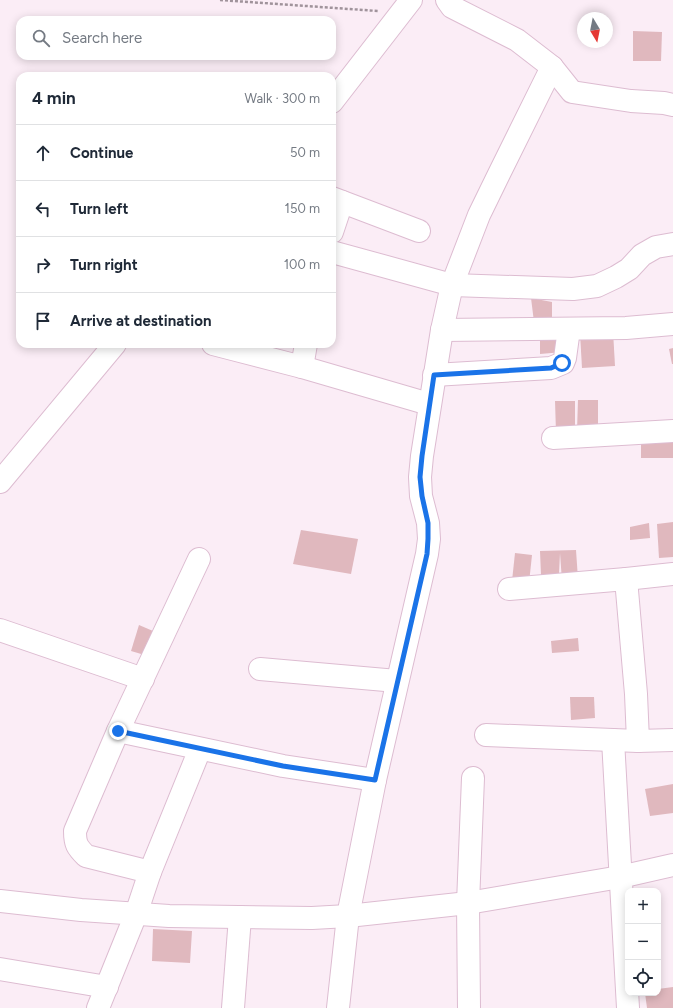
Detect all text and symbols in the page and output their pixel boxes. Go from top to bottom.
north arrow [577,12,613,48]
search box [16,16,336,60]
icon: search [30,27,52,49]
text: Search here [62,29,142,47]
text: 4 min [32,88,76,108]
text: Walk · 300 m [245,91,320,106]
icon: ahead [32,142,54,164]
text: Continue [70,144,133,162]
text: 50 m [290,145,320,160]
icon: left [32,198,54,220]
text: Turn left [70,200,128,218]
text: 150 m [285,201,320,216]
icon: right [32,254,54,276]
text: Turn right [70,256,138,274]
text: 100 m [284,257,320,272]
icon: arrive [32,310,54,332]
text: Arrive at destination [70,312,211,330]
route start [553,354,571,372]
route end [109,722,127,740]
map controls [625,888,661,996]
button: + [625,888,661,924]
button: − [625,924,661,960]
button: locate [625,960,661,996]

